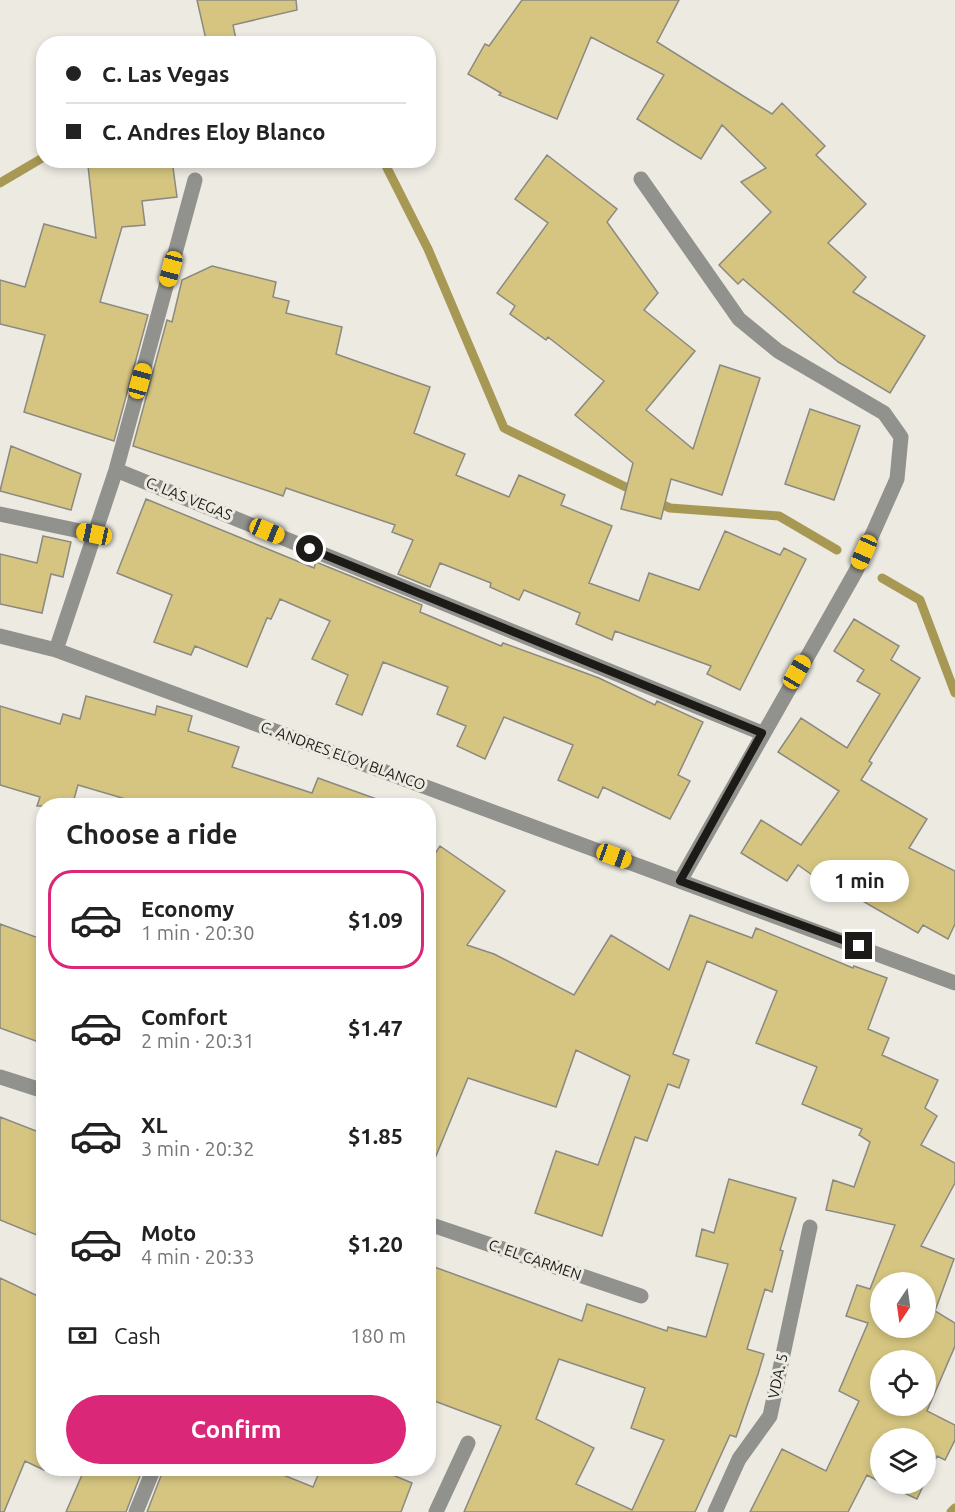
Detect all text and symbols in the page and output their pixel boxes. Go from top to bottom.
text: C. Las Vegas [102,61,229,86]
text: C. Andres Eloy Blanco [102,119,325,144]
car [158,249,184,289]
car [127,361,153,401]
street label: C. LAS VEGAS [144,474,235,524]
car [247,516,287,546]
car [75,521,113,547]
car [848,532,880,572]
route start [296,535,323,562]
car [780,652,814,692]
street label: C. ANDRES ELOY BLANCO [258,718,428,793]
text: Choose a ride [66,819,238,849]
car [594,841,634,871]
callout: 1 min [810,859,908,901]
text: 1 min [834,869,885,892]
icon: car [69,893,123,947]
text: Economy [141,896,234,921]
text: $1.09 [348,907,403,932]
text: 1 min · 20:30 [141,921,255,944]
route end [845,932,872,959]
icon: car [69,1001,123,1055]
text: Comfort [141,1004,228,1029]
text: $1.47 [348,1015,403,1040]
text: 2 min · 20:31 [141,1029,255,1052]
icon: car [69,1109,123,1163]
text: XL [141,1112,168,1137]
text: $1.85 [348,1123,403,1148]
text: 3 min · 20:32 [141,1137,255,1160]
icon: car [69,1217,123,1271]
text: Moto [141,1220,196,1245]
text: $1.20 [348,1231,403,1256]
street label: C. EL CARMEN [487,1236,584,1283]
text: 4 min · 20:33 [141,1245,255,1268]
north arrow [870,1272,936,1338]
map controls [870,1272,936,1494]
icon: cash [66,1319,99,1352]
text: Cash [114,1323,161,1348]
text: 180 m [350,1324,406,1347]
button: locate [870,1350,936,1416]
street label: VDA. 5 [764,1352,791,1400]
button: Confirm [66,1395,406,1464]
button: layers [870,1428,936,1494]

